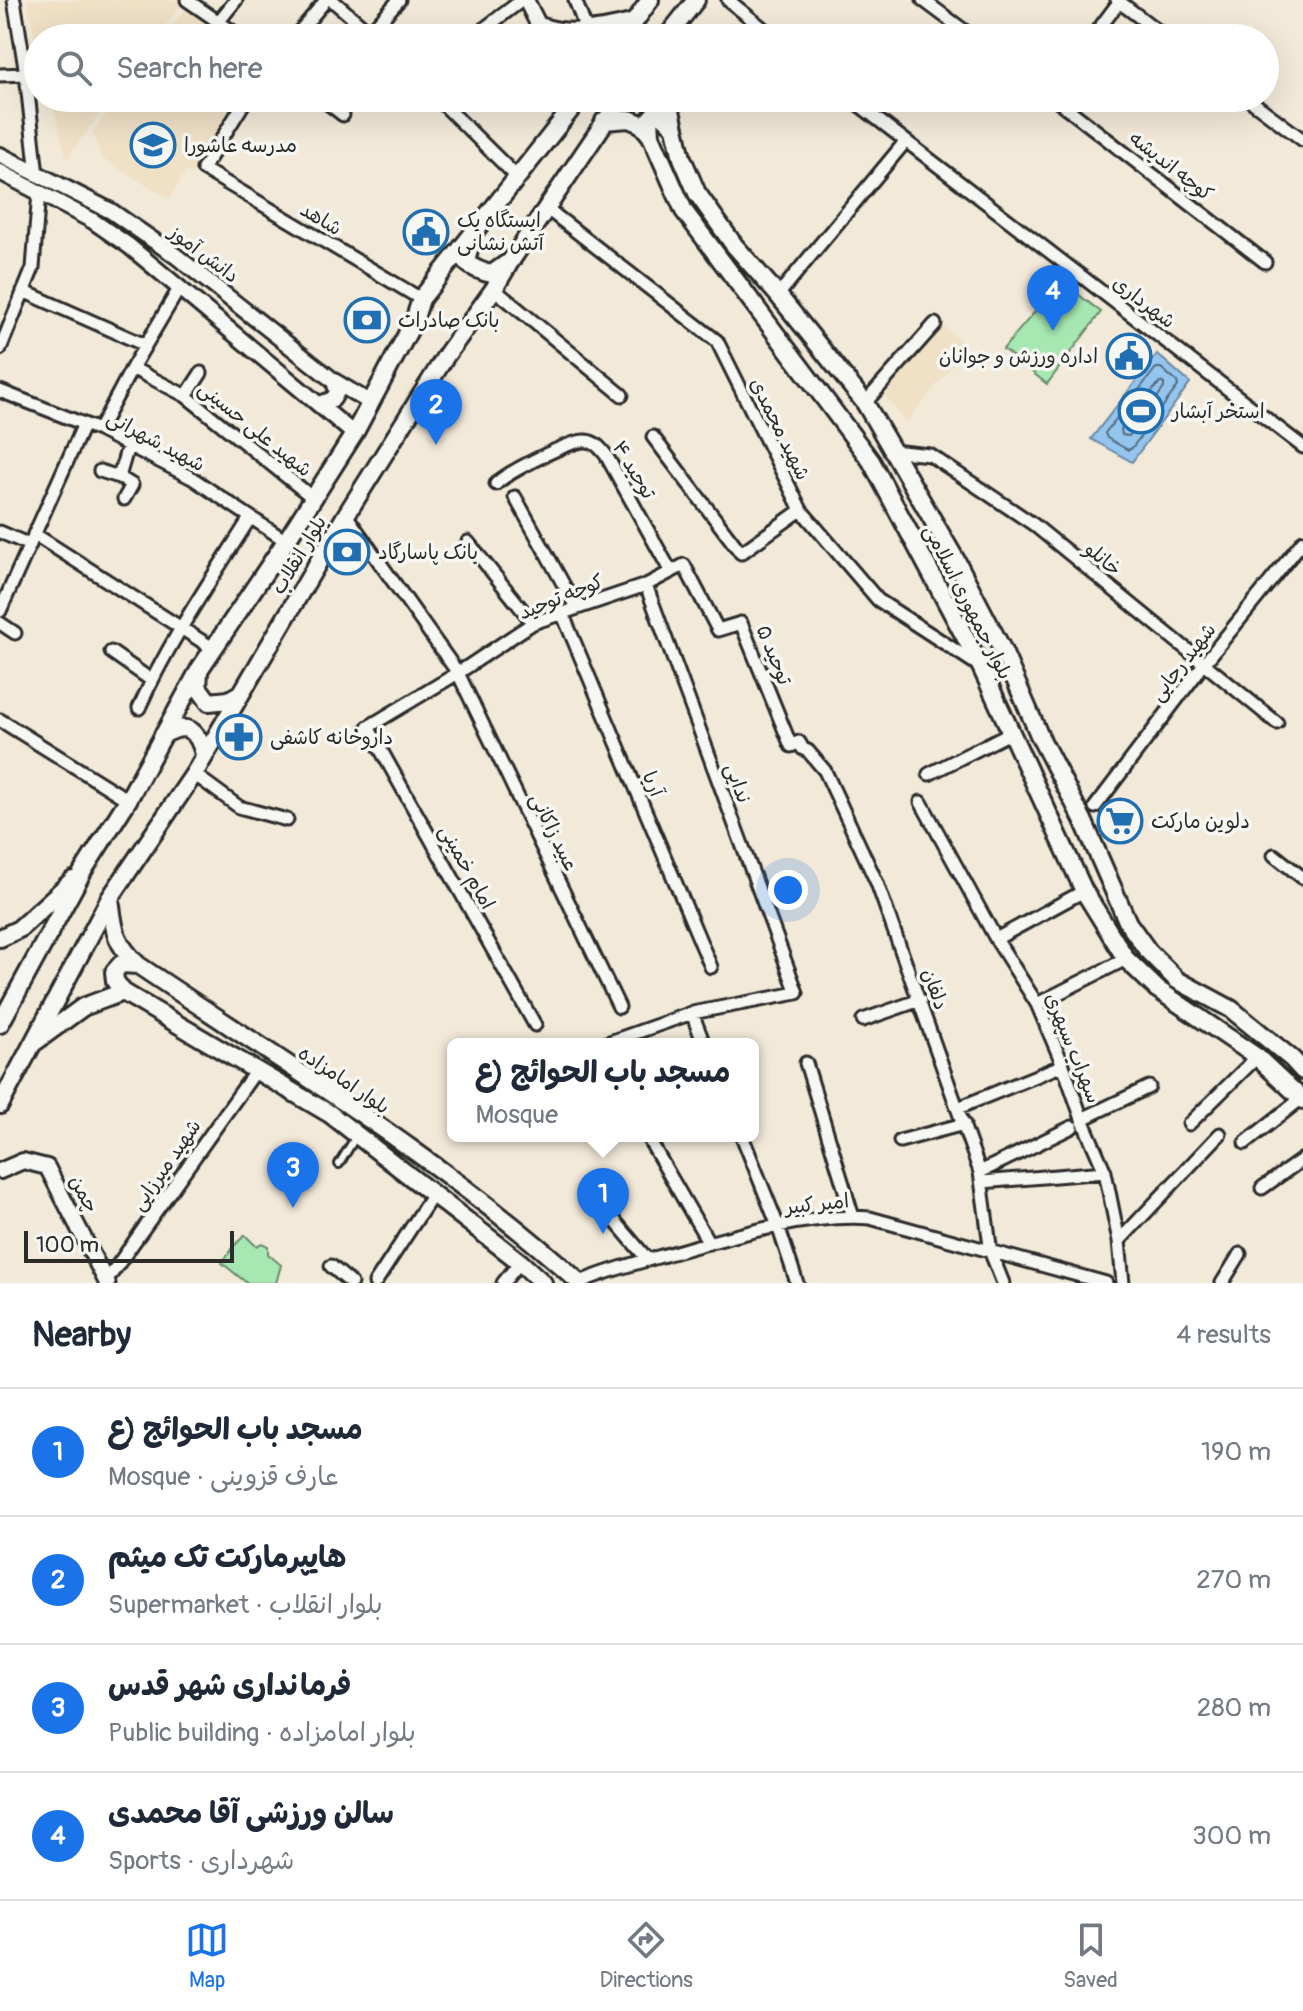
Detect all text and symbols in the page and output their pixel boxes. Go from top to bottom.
search box [24,24,1279,112]
icon: search [52,46,96,90]
text: Search here [116,50,263,87]
school or university icon: مدرسه عاشورا [129,121,177,169]
street label: کوچه اندیشه [1124,125,1218,207]
place label: مدرسه عاشورا [184,133,297,158]
street label: شاهد [296,197,346,241]
public building icon: ایستگاه یک آتش نشانی [402,208,450,256]
place label: ایستگاه یک آتش نشانی [457,208,545,256]
street label: دانش آموز [163,218,244,288]
pin: 4 [1027,265,1079,331]
street label: شهرداری [1108,270,1180,334]
bank icon: بانک صادرات [343,296,391,344]
place label: بانک صادرات [398,308,500,333]
public building icon: اداره ورزش و جوانان [1105,332,1153,380]
place label: اداره ورزش و جوانان [939,344,1098,369]
street label: شهید محمدی [744,374,816,484]
street label: شهید علی حسینی [193,376,317,482]
pin: 2 [410,379,462,445]
sports icon: استخر آبشار [1117,387,1165,435]
place label: استخر آبشار [1170,399,1265,424]
street label: شهید شهرانی [103,405,209,477]
street label: توحید ۴ [607,436,661,504]
street label: بلوار انقلاب [266,511,332,599]
street label: بلوار جمهوری اسلامی [917,520,1018,684]
bank icon: بانک پاسارگاد [323,528,371,576]
street label: خانلو [1078,536,1127,582]
place label: بانک پاسارگاد [378,540,478,565]
street label: کوچه توحید [515,569,607,625]
street label: شهید رجایی [1145,618,1221,706]
street label: توحید ۵ [751,621,797,689]
pharmacy icon: داروخانه کاشفی [215,713,263,761]
place label: داروخانه کاشفی [270,725,393,750]
street label: ندایی [719,760,757,806]
street label: آریا [637,768,670,801]
street label: عبید زاکانی [524,789,584,875]
supermarket icon: دلوین مارکت [1096,797,1144,845]
place label: دلوین مارکت [1151,809,1250,834]
street label: امام خمینی [432,820,501,915]
your location [768,870,808,910]
street label: دلفان [916,965,954,1013]
street label: سهراب سپهری [1040,989,1106,1107]
popup [447,1038,759,1142]
street label: بلوار امامزاده [293,1040,395,1120]
text: مسجد باب الحوائج (ع [476,1054,730,1091]
text: Mosque [476,1099,558,1131]
street label: شهید میرزایی [125,1115,207,1215]
pin: 3 [267,1142,319,1208]
pin: 1 [577,1168,629,1234]
street label: چمن [64,1171,104,1217]
street label: امیر کبیر [782,1188,850,1220]
scale bar [24,1227,234,1263]
text: 100 m [36,1231,99,1259]
text: Nearby [32,1314,131,1357]
text: 4 results [1176,1319,1271,1351]
text: مسجد باب الحوائج (ع [108,1411,363,1448]
text: 1 [53,1436,63,1468]
text: 190 m [1201,1436,1271,1468]
text: Mosque · عارف قزوینی [108,1461,339,1493]
text: هایپرمارکت تک میثم [108,1539,346,1576]
text: 2 [51,1564,65,1596]
text: 270 m [1196,1564,1271,1596]
text: Supermarket · بلوار انقلاب [108,1589,383,1621]
text: فرمانداری شهر قدس [108,1667,352,1704]
text: 3 [51,1692,65,1724]
text: 280 m [1197,1692,1271,1724]
text: Public building · بلوار امامزاده [108,1717,416,1749]
text: سالن ورزشی آقا محمدی [108,1795,394,1832]
text: 4 [50,1820,66,1852]
text: 300 m [1192,1820,1271,1852]
text: Sports · شهرداری [108,1845,295,1877]
tab: Map [185,1918,229,1994]
tab: Directions [600,1918,693,1994]
tab: Saved [1063,1918,1118,1994]

